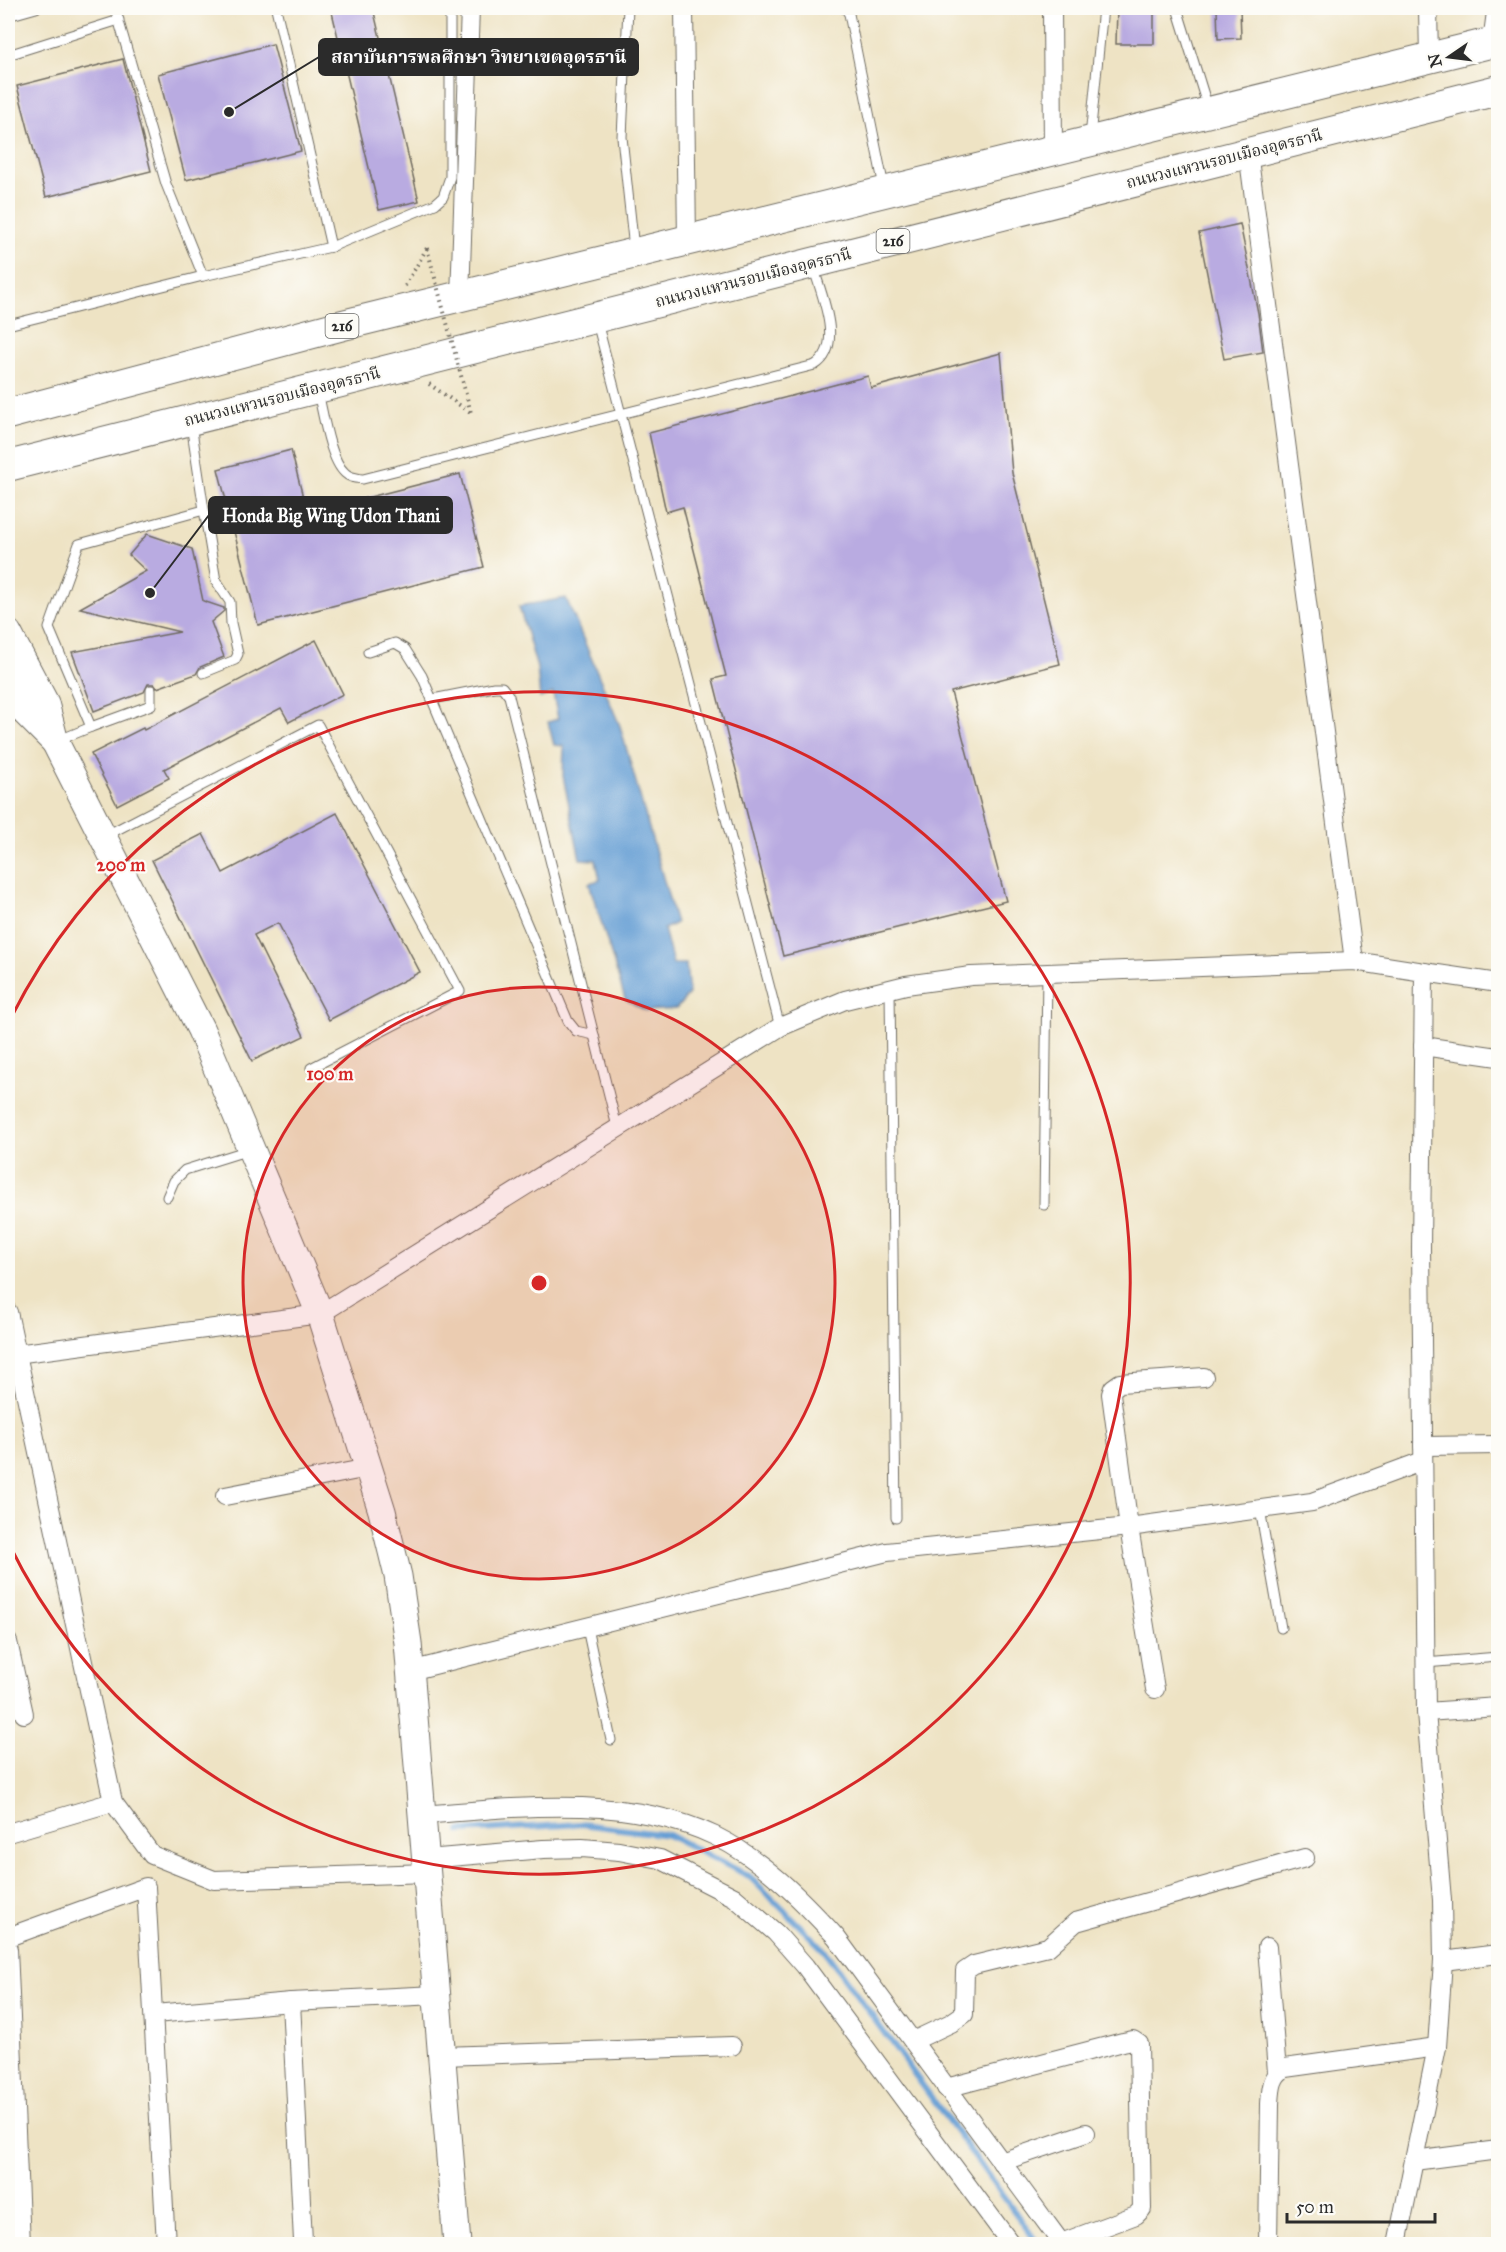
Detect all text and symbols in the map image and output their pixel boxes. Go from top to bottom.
north arrow [1419,27,1479,87]
callout: สถาบันการพลศึกษา วิทยาเขตอุดรธานี [319,39,638,75]
text: สถาบันการพลศึกษา วิทยาเขตอุดรธานี [331,46,627,69]
text: N [1424,51,1446,69]
street label: ถนนวงแหวนรอบเมืองอุดรธานี [1124,125,1325,194]
road number: 216 [876,229,910,253]
street label: ถนนวงแหวนรอบเมืองอุดรธานี [653,244,854,313]
road number: 216 [326,314,358,338]
street label: ถนนวงแหวนรอบเมืองอุดรธานี [182,363,383,432]
callout: Honda Big Wing Udon Thani [209,497,452,533]
text: Honda Big Wing Udon Thani [222,505,441,528]
text: 200 m [97,854,146,876]
text: 100 m [307,1063,354,1085]
centre of rings [529,1273,549,1293]
scale bar [1287,2186,1436,2224]
text: 50 m [1296,2196,1334,2218]

